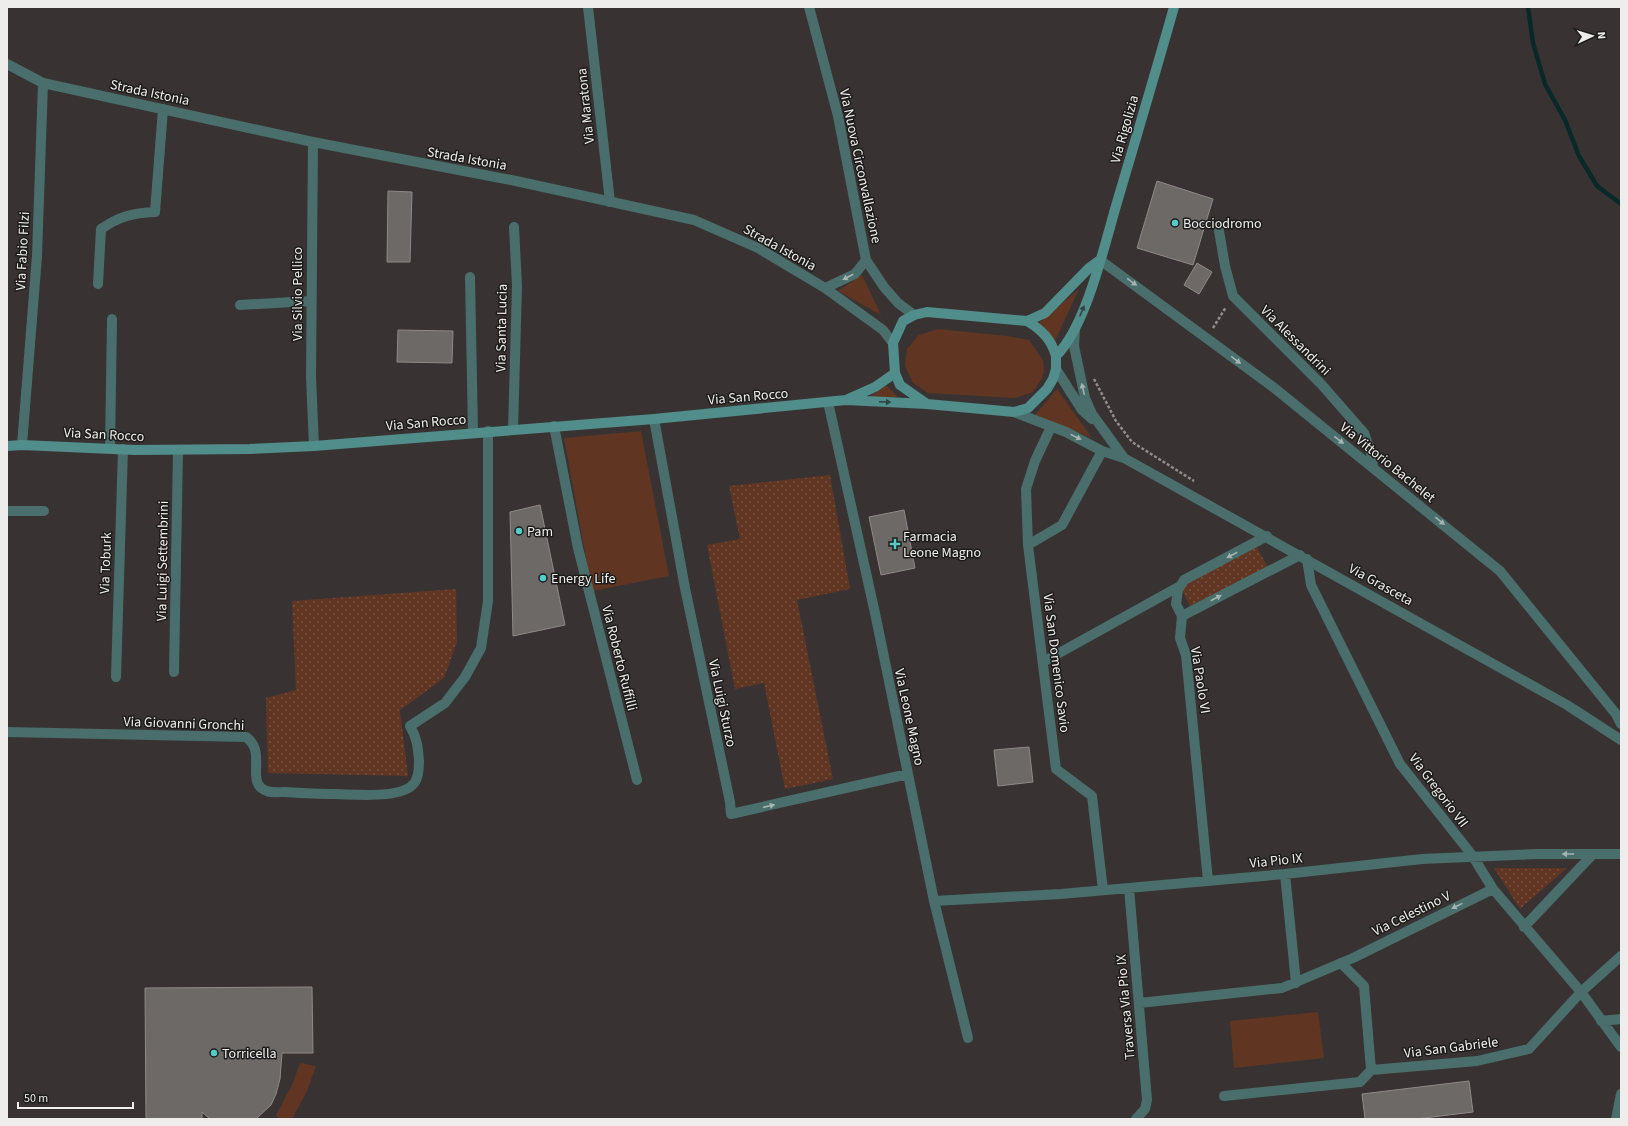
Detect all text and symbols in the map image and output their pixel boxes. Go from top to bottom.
north arrow [1572,16,1612,56]
text: N [1594,31,1609,40]
street label: Via Maratona [572,67,600,145]
street label: Strada Istonia [108,75,191,111]
street label: Via Nuova Circonvallazione [834,87,886,245]
street label: Via Rigolizia [1106,93,1144,166]
street label: Strada Istonia [425,142,508,176]
street label: Via Fabio Filzi [11,211,35,291]
place label: Bocciodromo [1183,214,1262,234]
marker: Bocciodromo [1170,218,1180,228]
street label: Strada Istonia [739,220,820,276]
street label: Via Silvio Pellico [288,247,308,341]
one-way arrow [842,274,854,281]
one-way arrow [1127,278,1137,286]
street label: Via Santa Lucia [491,284,513,372]
street label: Via Alessandrini [1256,301,1335,380]
one-way arrow [1080,304,1086,316]
one-way arrow [1231,356,1241,364]
one-way arrow [1080,383,1086,395]
street label: Via San Rocco [707,384,789,410]
one-way arrow [879,399,892,405]
street label: Via San Rocco [385,410,467,436]
street label: Via Vittorio Bachelet [1335,418,1440,508]
street label: Via San Rocco [63,423,145,447]
one-way arrow [1070,434,1082,440]
one-way arrow [1333,435,1344,444]
street label: Via Luigi Settembrini [152,501,174,621]
one-way arrow [1435,517,1445,526]
place label: Pam [527,522,553,542]
marker: Pam [514,526,524,536]
place label: Farmacia Leone Magno [903,527,981,563]
street label: Via Toburk [95,532,117,594]
marker: Farmacia Leone Magno [890,539,900,549]
one-way arrow [1227,551,1238,558]
street label: Via Grasceta [1345,559,1416,611]
place label: Energy Life [551,569,616,589]
marker: Energy Life [538,573,548,583]
street label: Via San Domenico Savio [1038,592,1074,734]
one-way arrow [1211,595,1222,601]
street label: Via Roberto Ruffilli [596,603,642,713]
street label: Via Paolo VI [1185,645,1215,715]
street label: Via Luigi Sturzo [703,657,741,749]
street label: Via Leone Magno [889,667,929,768]
street label: Via Giovanni Gronchi [123,712,245,736]
street label: Via Gregorio VII [1404,749,1473,832]
one-way arrow [763,802,775,808]
street label: Via Pio IX [1249,848,1304,874]
one-way arrow [1561,851,1574,857]
street label: Via Celestino V [1369,886,1455,942]
one-way arrow [1452,903,1463,909]
street label: Traversa Via Pio IX [1111,953,1141,1060]
street label: Via San Gabriele [1403,1032,1499,1064]
place label: Torricella [222,1044,277,1064]
marker: Torricella [209,1048,219,1058]
scale bar [18,1084,133,1110]
text: 50 m [24,1090,48,1107]

